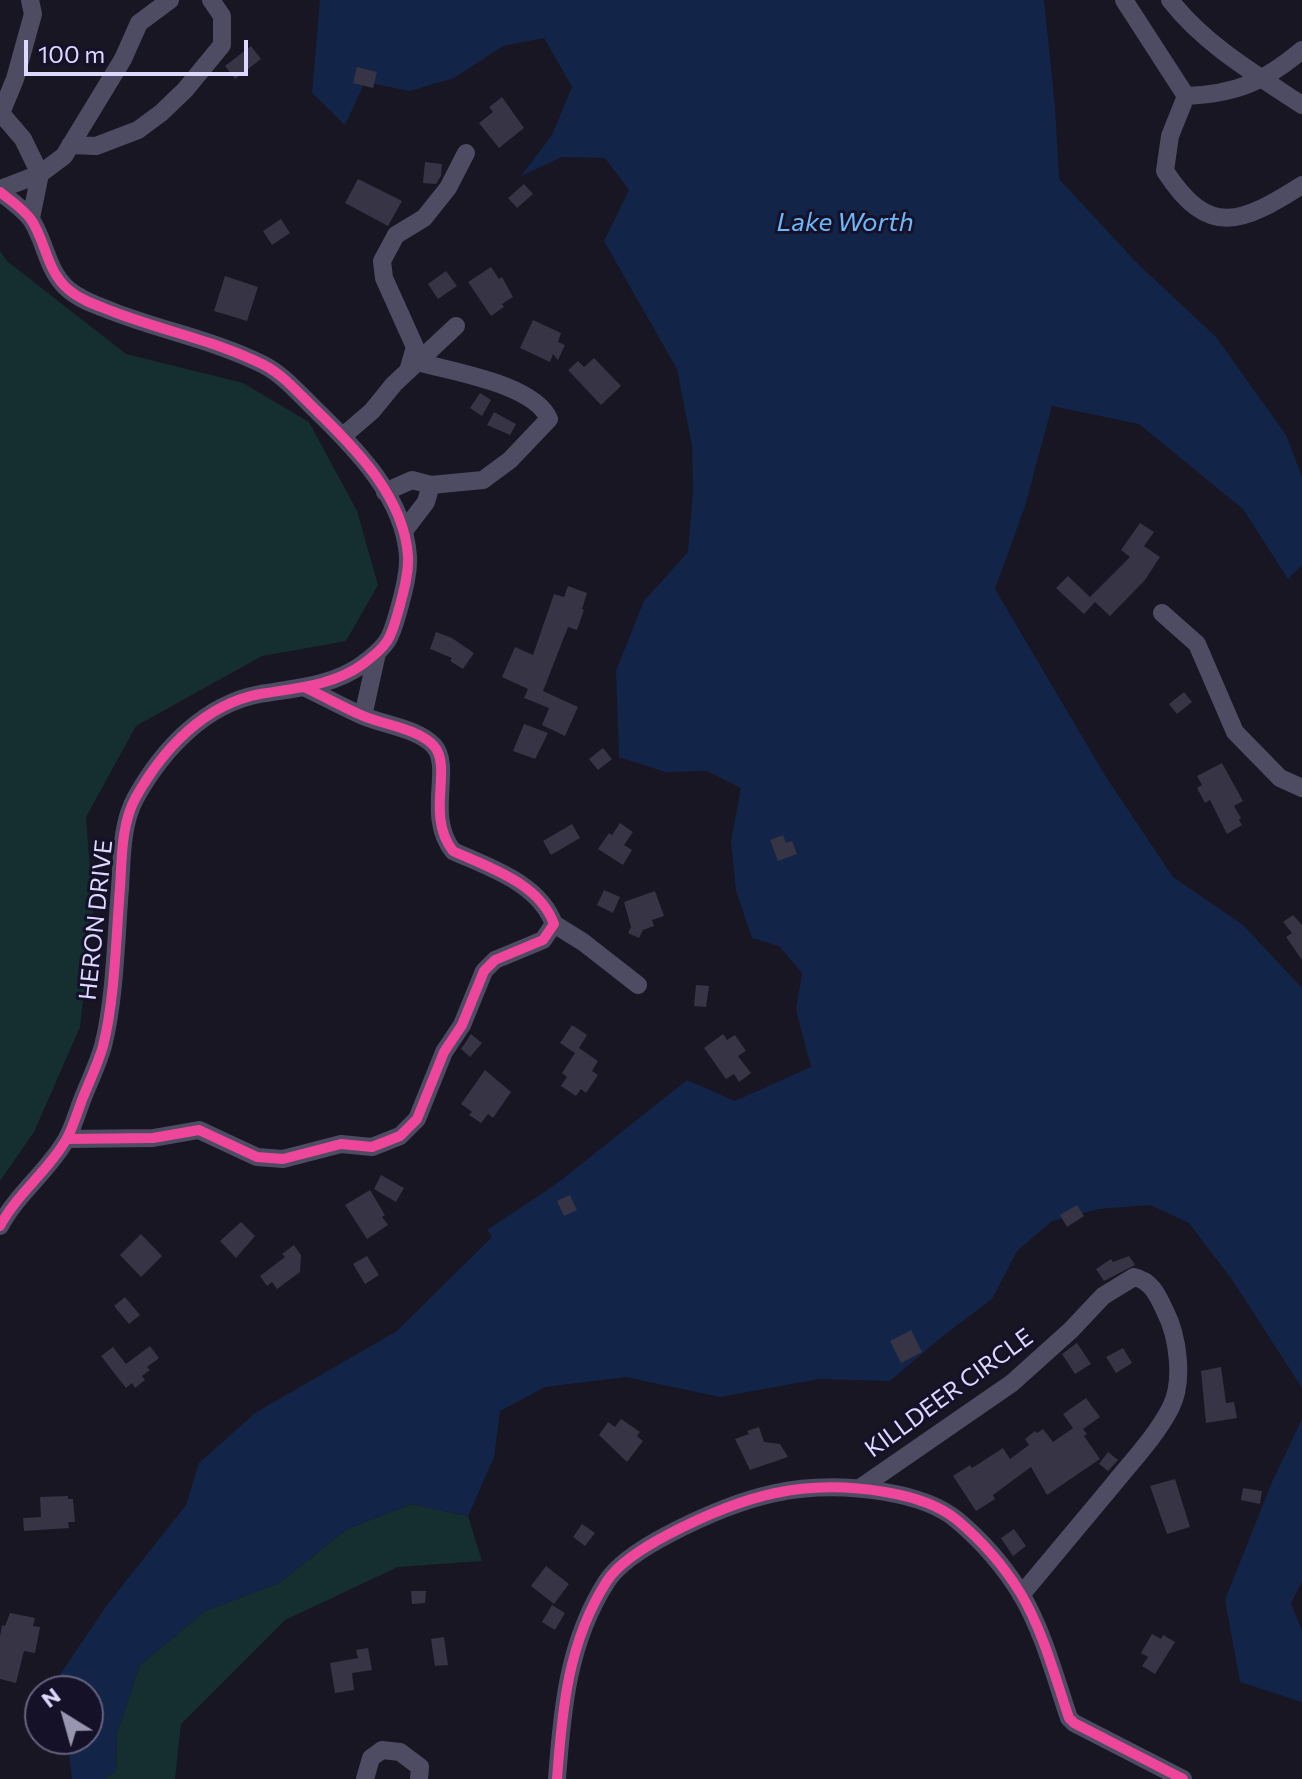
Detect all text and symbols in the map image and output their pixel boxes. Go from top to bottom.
scale bar [28,24,252,74]
text: 100 m [38,39,105,68]
water label: Lake Worth [776,206,914,238]
street label: HERON DRIVE [73,838,119,1002]
street label: KILLDEER CIRCLE [859,1322,1039,1464]
north arrow [24,1675,104,1755]
text: N [36,1681,65,1713]

